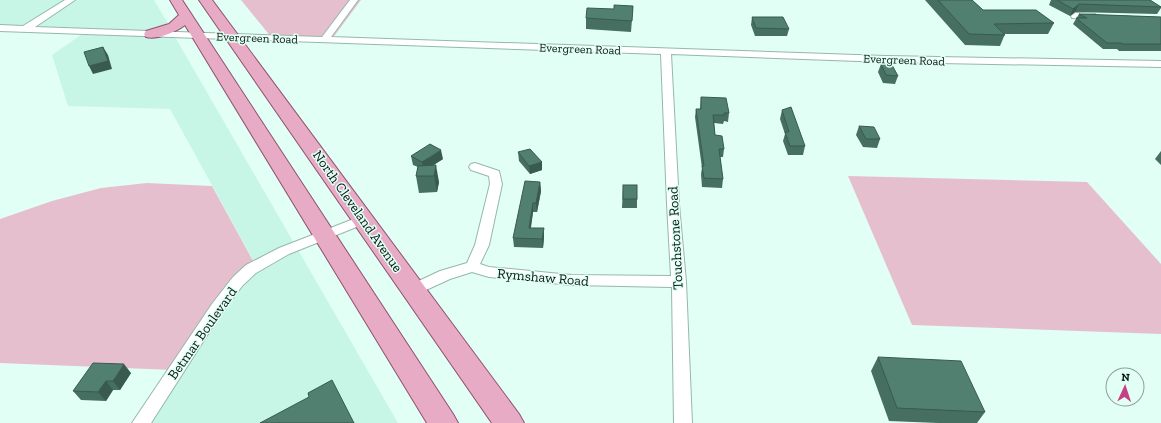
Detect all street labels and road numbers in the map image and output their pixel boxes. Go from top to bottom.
street label: Evergreen Road [216,30,299,46]
street label: Evergreen Road [539,41,622,57]
street label: Evergreen Road [863,52,946,68]
street label: North Cleveland Avenue [309,147,406,276]
street label: Touchstone Road [664,186,687,290]
street label: Rymshaw Road [496,265,590,290]
street label: Betmar Boulevard [164,284,241,383]

